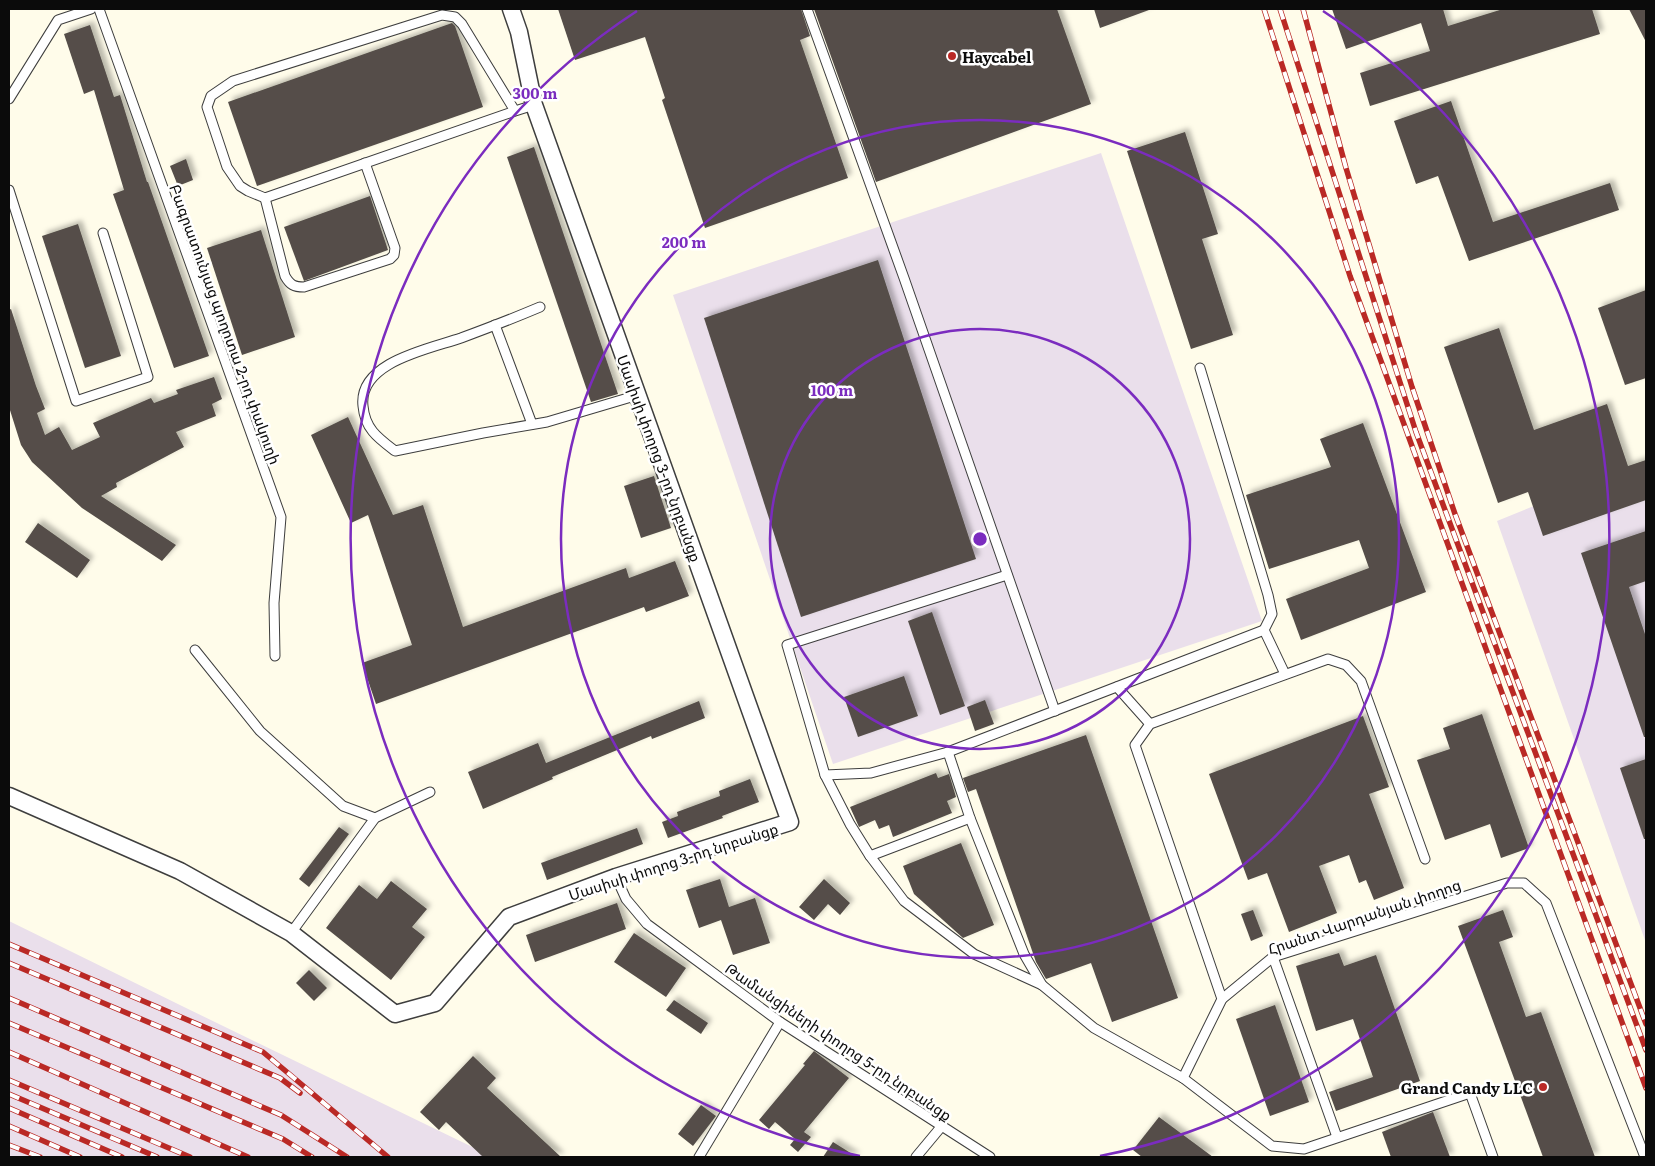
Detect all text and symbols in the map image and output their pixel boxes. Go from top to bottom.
place label: Haycabel [962,45,1032,68]
marker: Haycabel [946,50,958,62]
text: 300 m [513,81,557,104]
street label: Բագրատունյաց պողոտա 2-րդ փակուղի [164,180,288,468]
text: 200 m [662,230,706,253]
street label: Մասիսի փողոց 3-րդ նրբանցք [612,351,708,565]
text: 100 m [811,378,853,401]
centre of rings [971,530,989,548]
street label: Մասիսի փողոց 3-րդ նրբանցք [565,816,781,906]
street label: Հրանտ Վարդանյան փողոց [1264,872,1464,960]
street label: Թամանցիների փողոց 5-րդ նրբանցք [721,956,957,1126]
place label: Grand Candy LLC [1401,1076,1533,1099]
marker: Grand Candy LLC [1537,1081,1549,1093]

